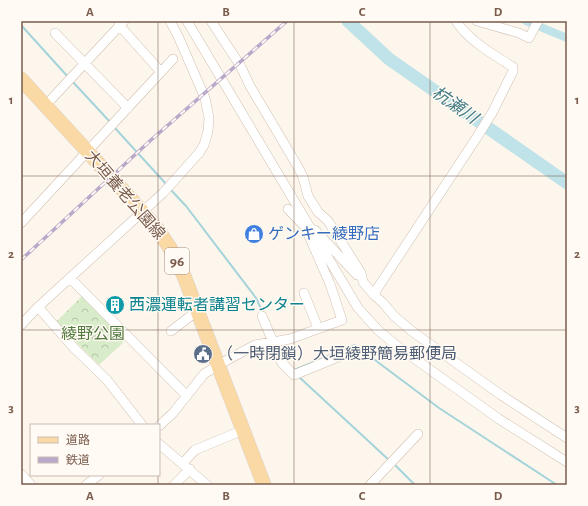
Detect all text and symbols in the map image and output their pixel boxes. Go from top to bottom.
text: A [86,6,94,19]
text: B [222,6,230,19]
text: C [359,6,366,19]
text: D [494,6,503,19]
water label: 杭瀬川 [429,83,483,128]
text: 1 [9,94,13,107]
text: 1 [575,94,579,107]
street label: 大垣養老公園線 [82,147,169,243]
shop icon: ゲンキー綾野店 [243,223,265,245]
place label: ゲンキー綾野店 [268,225,380,242]
text: 2 [8,248,14,261]
road number: 96 [165,248,189,274]
text: 2 [574,248,580,261]
building icon: 西濃運転者講習センター [104,294,126,316]
place label: 西濃運転者講習センター [129,296,305,313]
park label: 綾野公園 [61,325,125,342]
public building icon: （一時閉鎖）大垣綾野簡易郵便局 [192,343,214,365]
place label: （一時閉鎖）大垣綾野簡易郵便局 [217,345,457,362]
text: 3 [8,402,14,415]
text: 3 [574,402,580,415]
legend [30,424,160,476]
text: 道路 [66,433,90,446]
text: 鉄道 [66,453,90,466]
text: A [86,490,94,503]
text: B [222,490,230,503]
text: C [359,490,366,503]
text: D [494,490,503,503]

